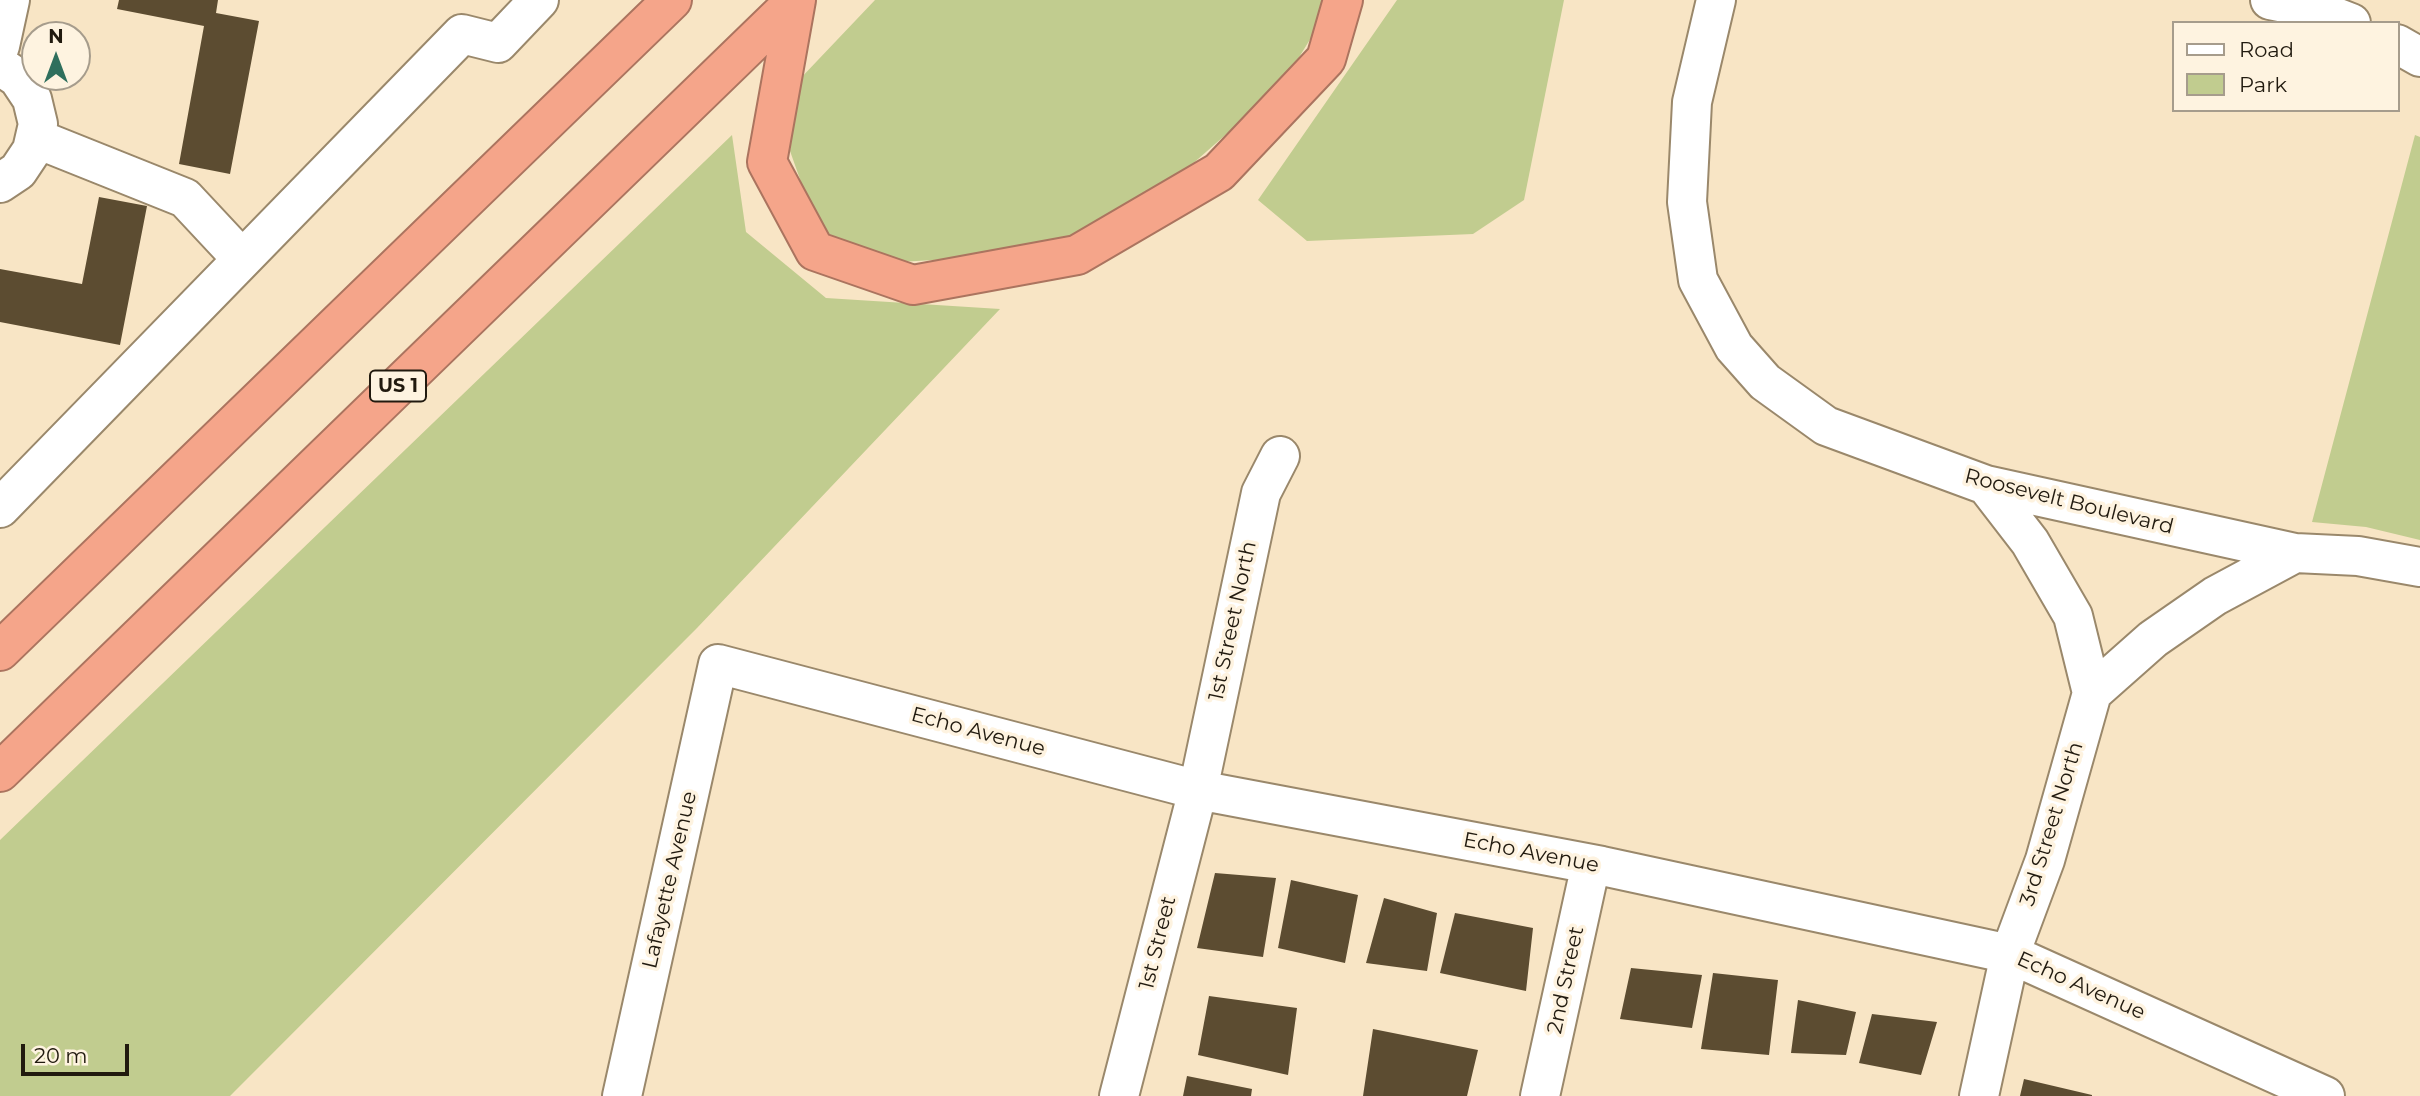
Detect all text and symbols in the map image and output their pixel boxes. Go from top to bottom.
north arrow [21,21,91,91]
legend [2172,21,2399,112]
text: N [48,25,64,48]
text: Road [2239,37,2294,62]
text: Park [2239,72,2287,97]
road number: US 1 [370,370,426,402]
street label: Roosevelt Boulevard [1962,464,2176,540]
street label: 1st Street North [1204,539,1262,703]
street label: Echo Avenue [908,702,1048,762]
street label: 3rd Street North [2015,739,2089,909]
street label: Lafayette Avenue [637,789,703,971]
street label: Echo Avenue [1461,827,1601,879]
street label: 1st Street [1134,894,1182,992]
street label: 2nd Street [1542,924,1590,1036]
street label: Echo Avenue [2013,946,2149,1026]
scale bar [24,1030,133,1074]
text: 20 m [34,1043,88,1068]

